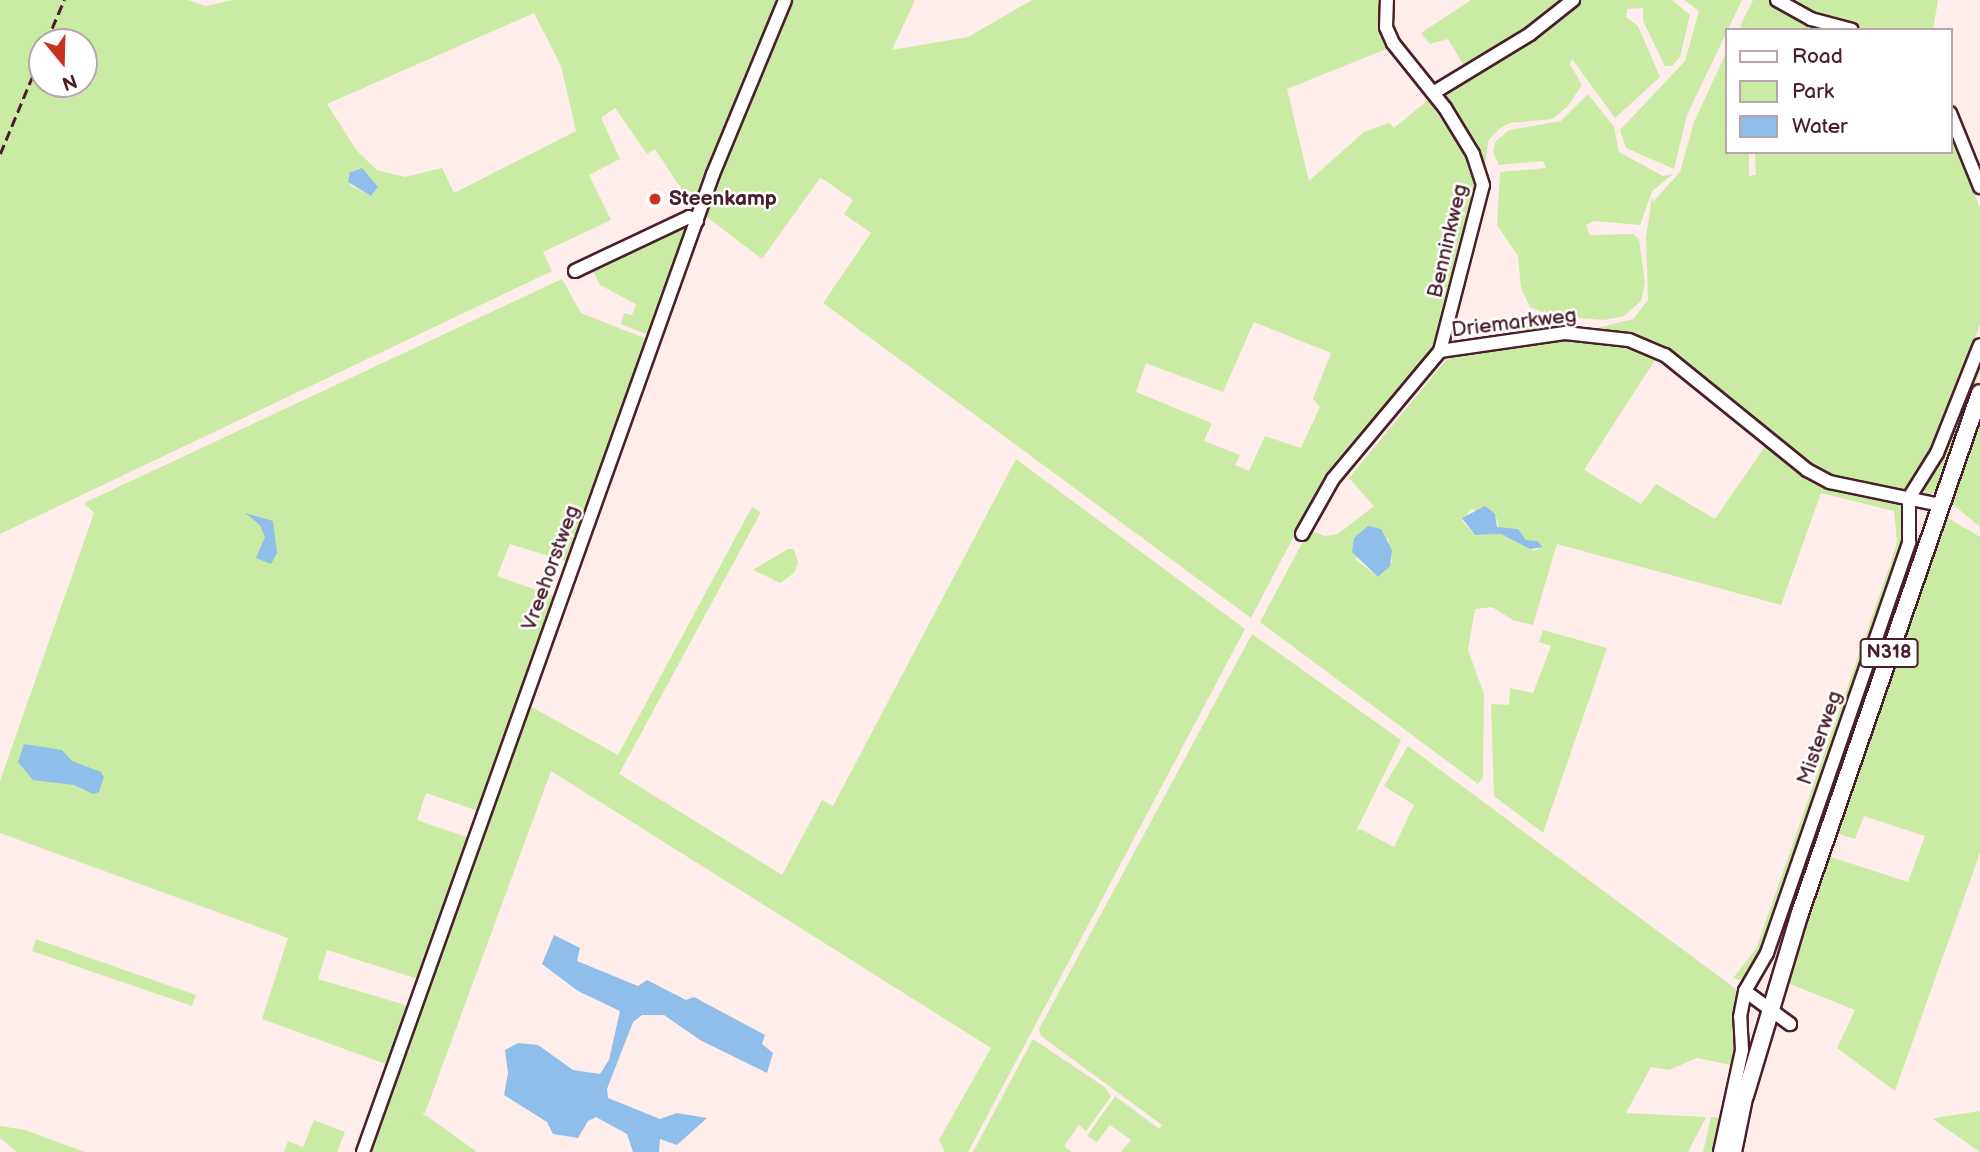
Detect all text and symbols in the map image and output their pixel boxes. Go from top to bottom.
north arrow [28,28,98,98]
legend [1724,28,1952,154]
text: Road [1792,44,1843,69]
text: N [59,68,80,95]
text: Park [1792,79,1834,104]
text: Water [1792,114,1848,139]
street label: Benninkweg [1423,182,1473,300]
place label: Steenkamp [669,186,777,212]
marker: Steenkamp [647,191,663,207]
street label: Driemarkweg [1450,303,1578,343]
street label: Vreehorstweg [517,502,585,634]
road number: N318 [1859,638,1919,668]
street label: Misterweg [1792,688,1848,788]

